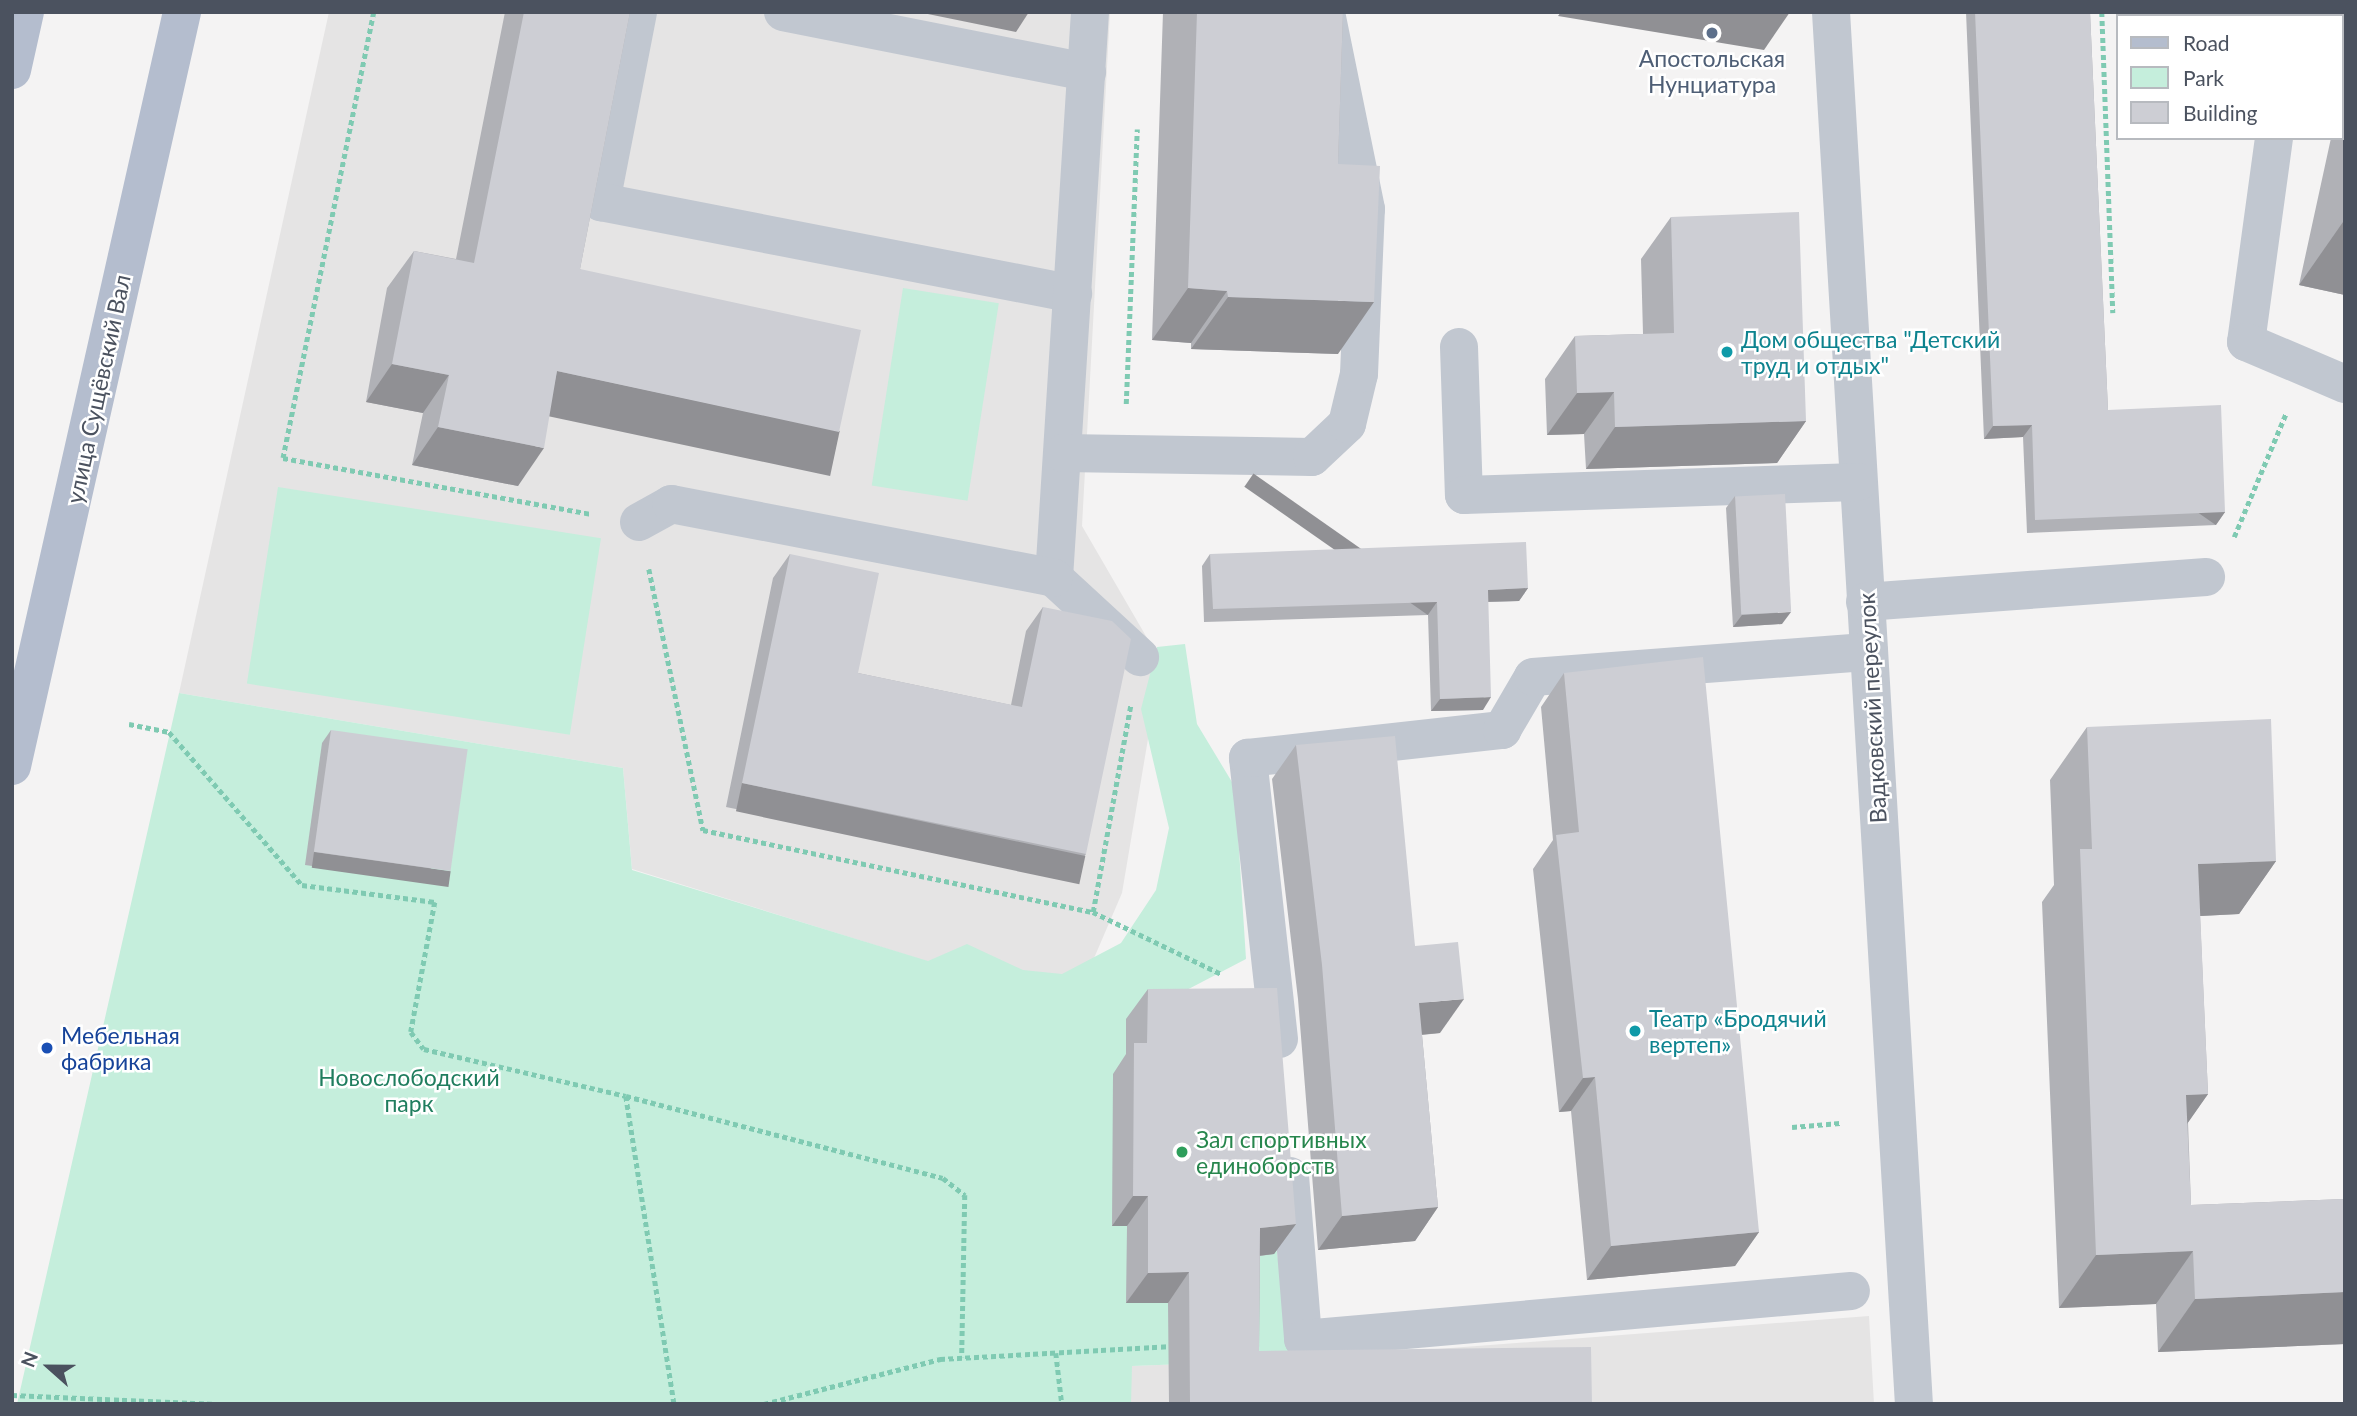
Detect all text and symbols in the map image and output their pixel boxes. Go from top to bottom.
legend [2116,14,2343,140]
marker: Апостольская Нунциатура [1704,25,1720,41]
text: Road [2183,30,2230,55]
place label: Апостольская Нунциатура [1639,44,1785,98]
text: Park [2183,65,2224,90]
text: Building [2183,100,2258,125]
street label: улица Сущёвский Вал [60,272,136,506]
place label: Дом общества "Детский труд и отдых" [1741,325,2000,379]
marker: Дом общества "Детский труд и отдых" [1719,344,1735,360]
street label: Вадковский переулок [1852,592,1892,824]
place label: Театр «Бродячий вертеп» [1649,1004,1827,1058]
place label: Мебельная фабрика [61,1021,180,1075]
marker: Театр «Бродячий вертеп» [1627,1023,1643,1039]
marker: Мебельная фабрика [39,1040,55,1056]
park label: Новослободский парк [318,1063,500,1117]
place label: Зал спортивных единоборств [1196,1125,1367,1179]
marker: Зал спортивных единоборств [1174,1144,1190,1160]
north arrow [14,1332,84,1402]
text: N [16,1348,42,1370]

